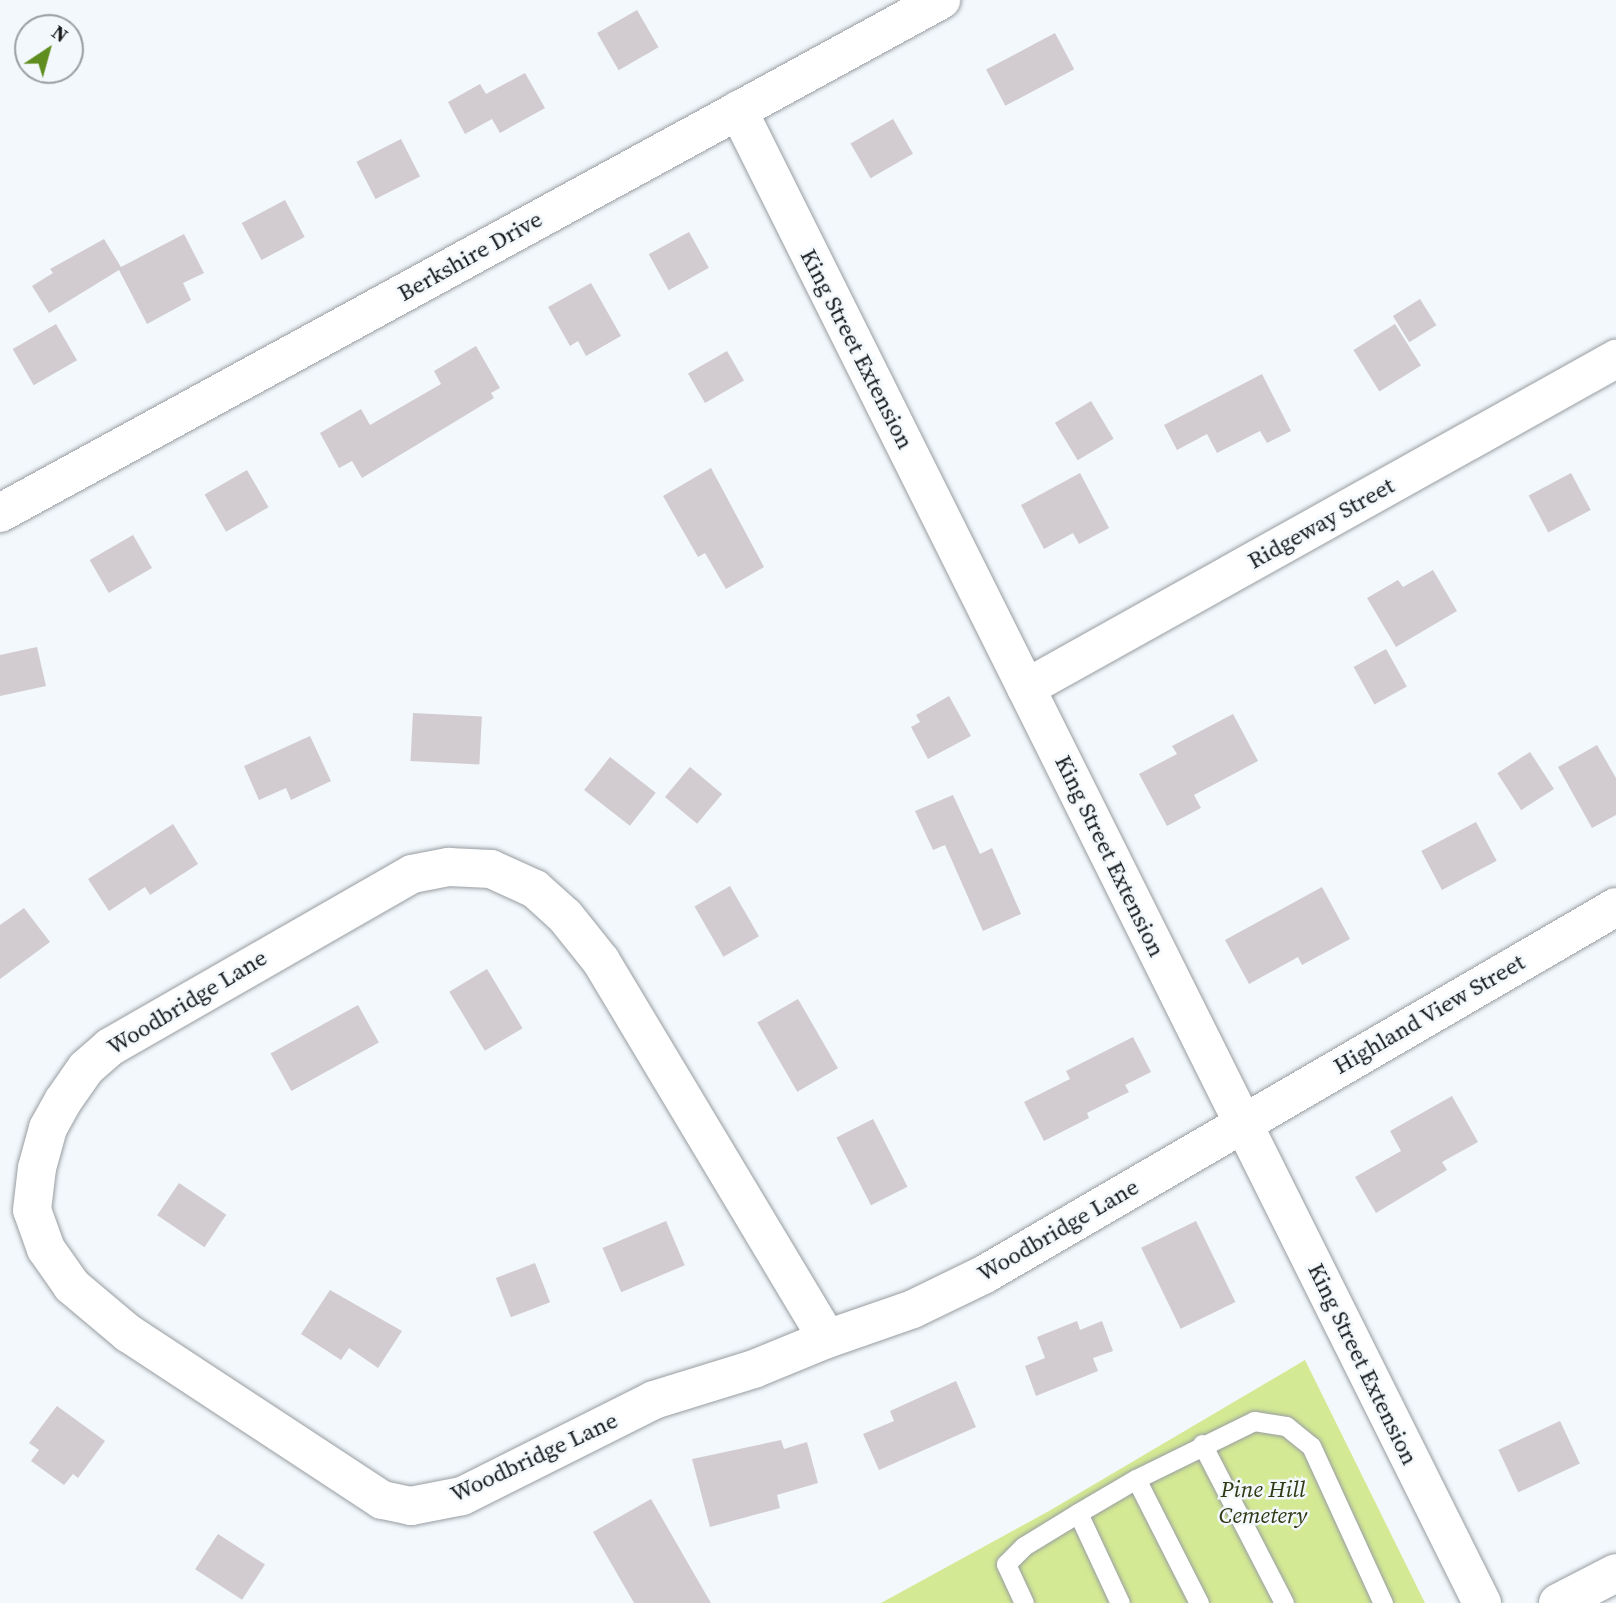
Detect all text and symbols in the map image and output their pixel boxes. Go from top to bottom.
north arrow [14,14,84,84]
text: N [47,19,73,48]
street label: Berkshire Drive [393,205,547,307]
street label: King Street Extension [795,244,919,454]
street label: Ridgeway Street [1243,471,1399,575]
street label: King Street Extension [1049,751,1171,961]
street label: Woodbridge Lane [102,944,272,1060]
street label: Highland View Street [1328,948,1530,1080]
street label: Woodbridge Lane [973,1173,1143,1287]
street label: King Street Extension [1302,1259,1424,1469]
street label: Woodbridge Lane [446,1406,622,1508]
park label: Pine Hill Cemetery [1219,1475,1307,1529]

